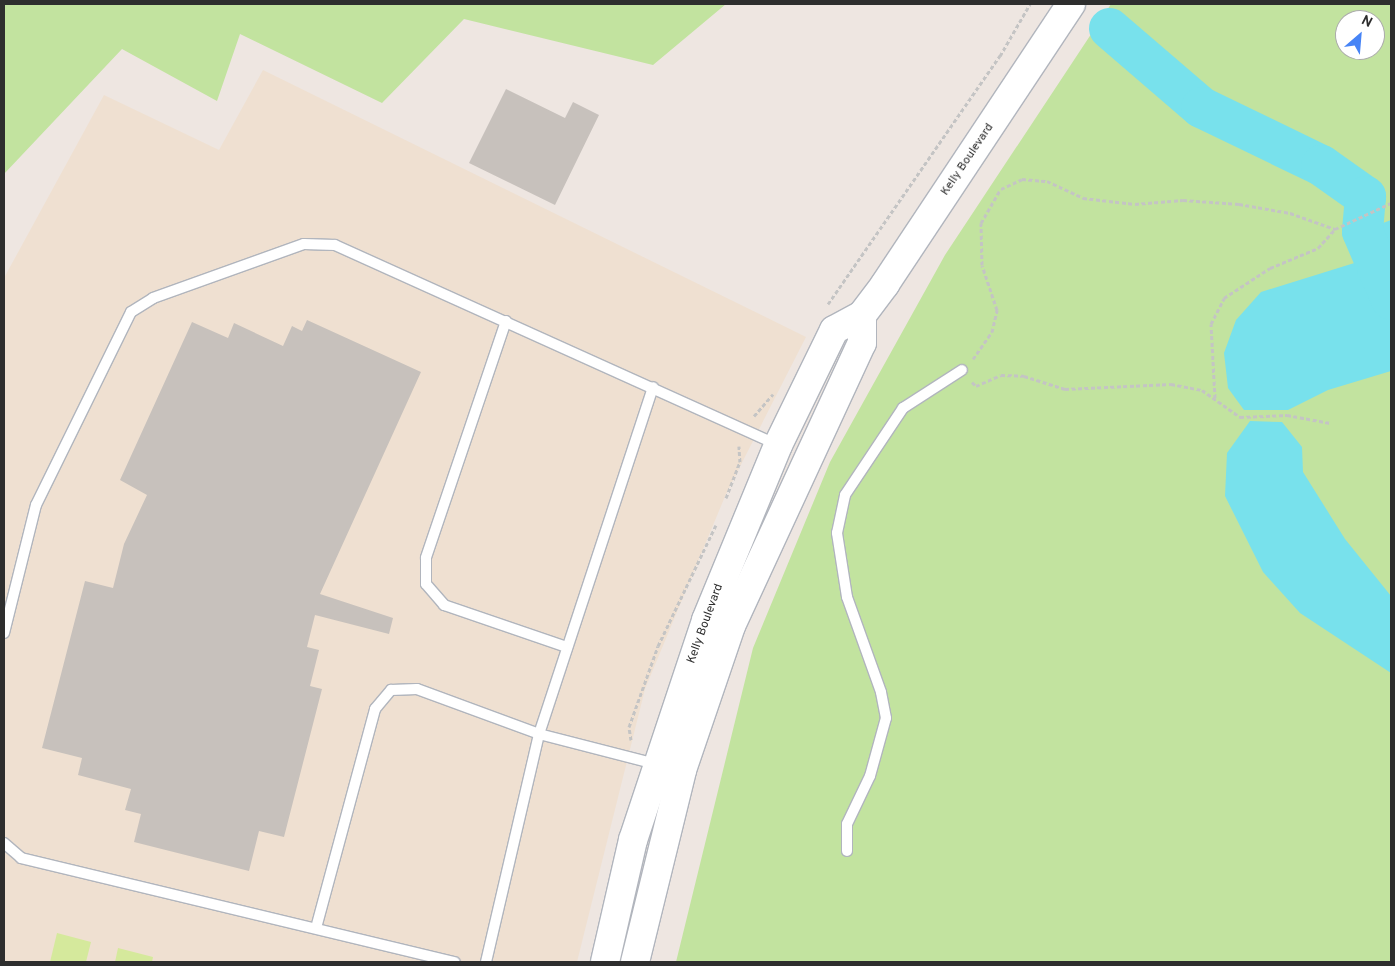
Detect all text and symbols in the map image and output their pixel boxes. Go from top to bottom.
north arrow [1335,10,1385,60]
text: N [1358,12,1375,32]
street label: Kelly Boulevard [939,121,997,199]
street label: Kelly Boulevard [685,582,727,666]

